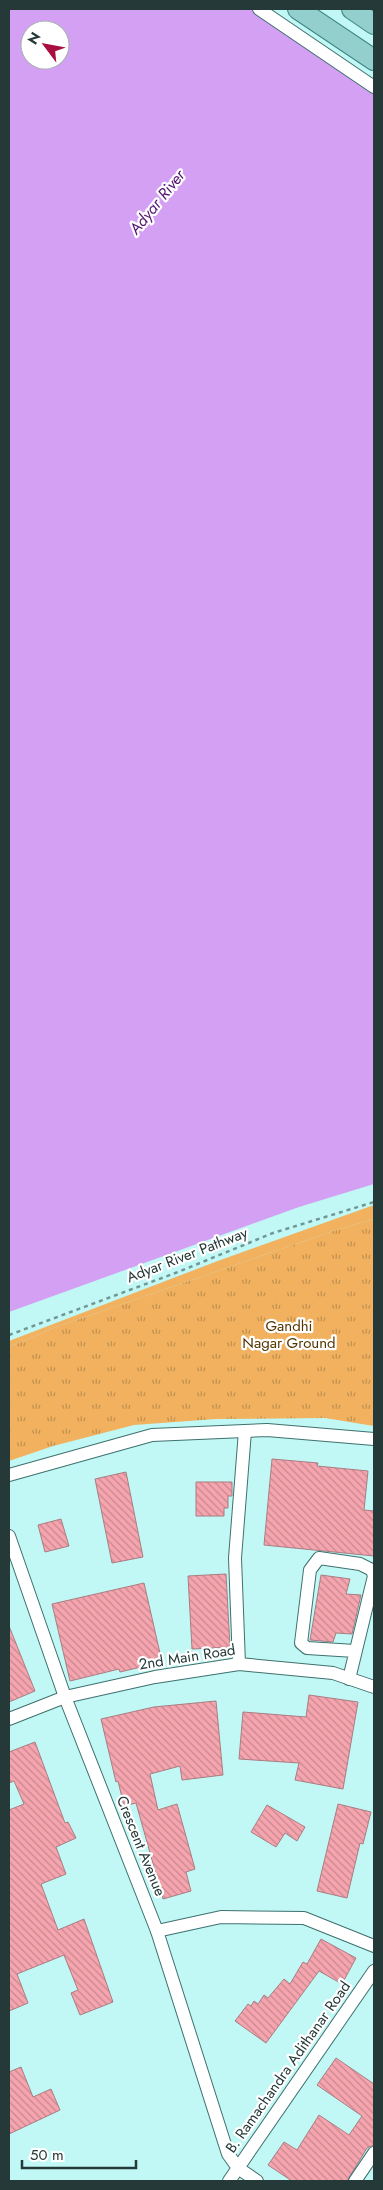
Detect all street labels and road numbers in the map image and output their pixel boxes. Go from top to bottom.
street label: Adyar River Pathway [123,1222,251,1288]
street label: 2nd Main Road [137,1639,237,1675]
street label: Crescent Avenue [111,1792,171,1900]
street label: B. Ramachandra Adithanar Road [220,1977,356,2157]

